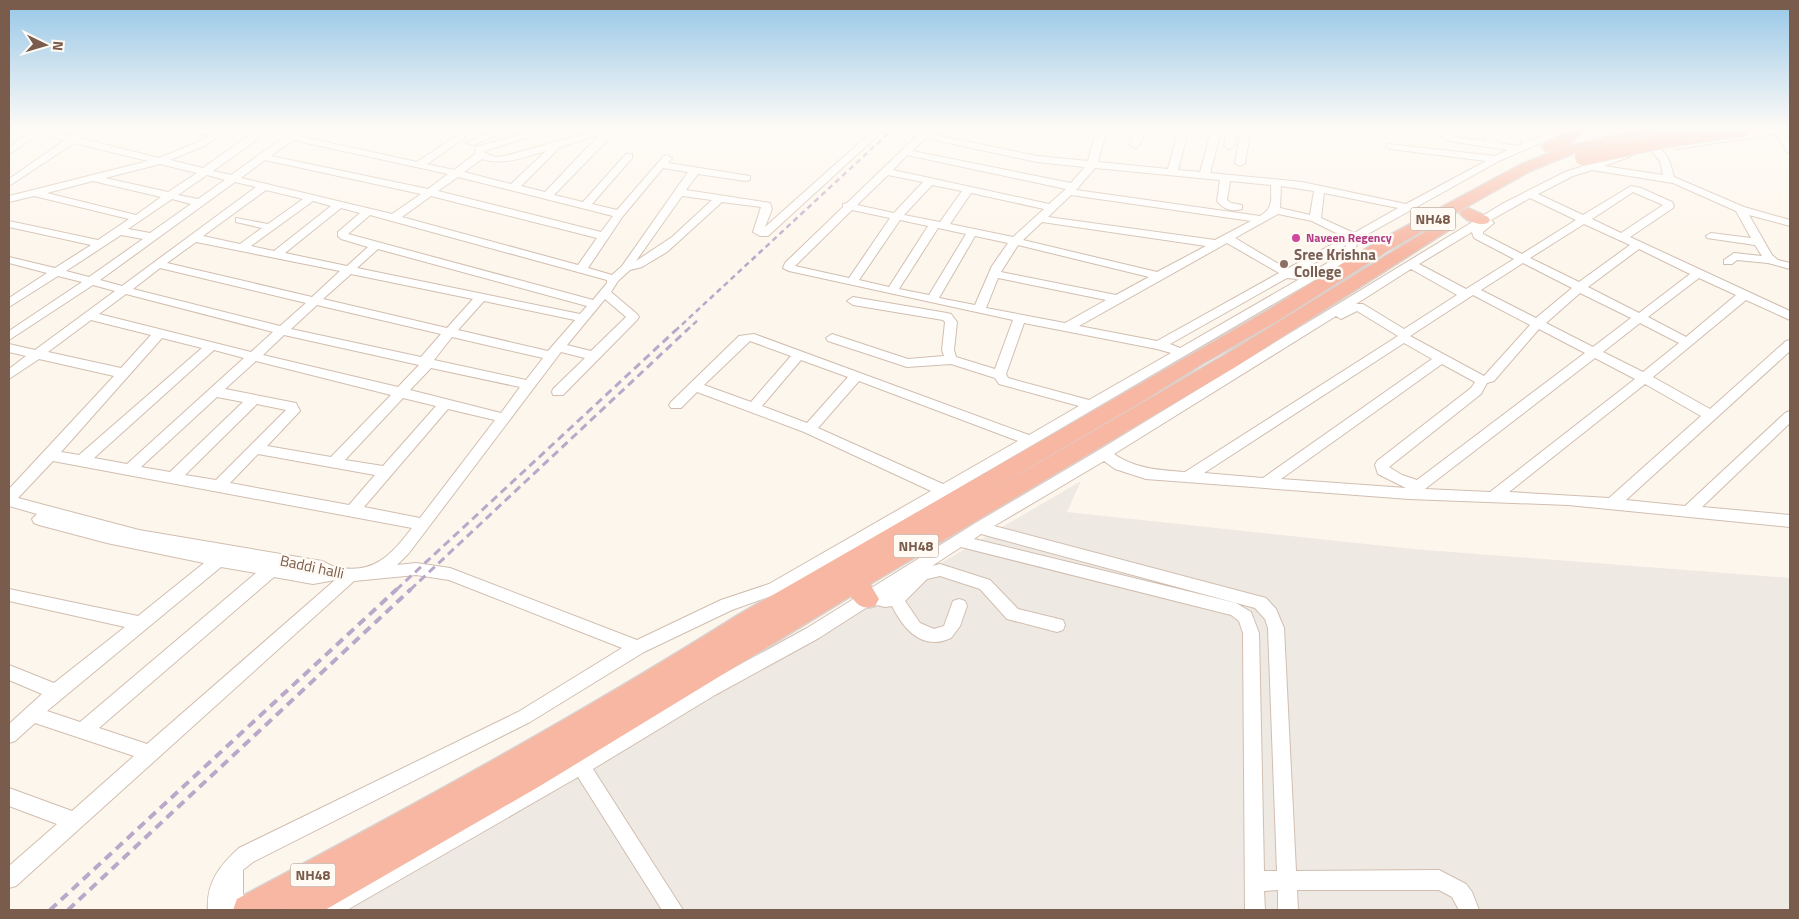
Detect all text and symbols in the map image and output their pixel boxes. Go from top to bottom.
north arrow [20,20,70,70]
text: N [48,40,69,52]
road number: NH48 [1410,208,1456,230]
place label: Naveen Regency [1306,228,1392,247]
marker: Naveen Regency [1290,232,1302,244]
place label: Sree Krishna College [1294,243,1376,283]
marker: Sree Krishna College [1278,258,1290,270]
road number: NH48 [894,534,938,558]
street label: Baddi halli [278,549,346,585]
road number: NH48 [290,864,336,886]

